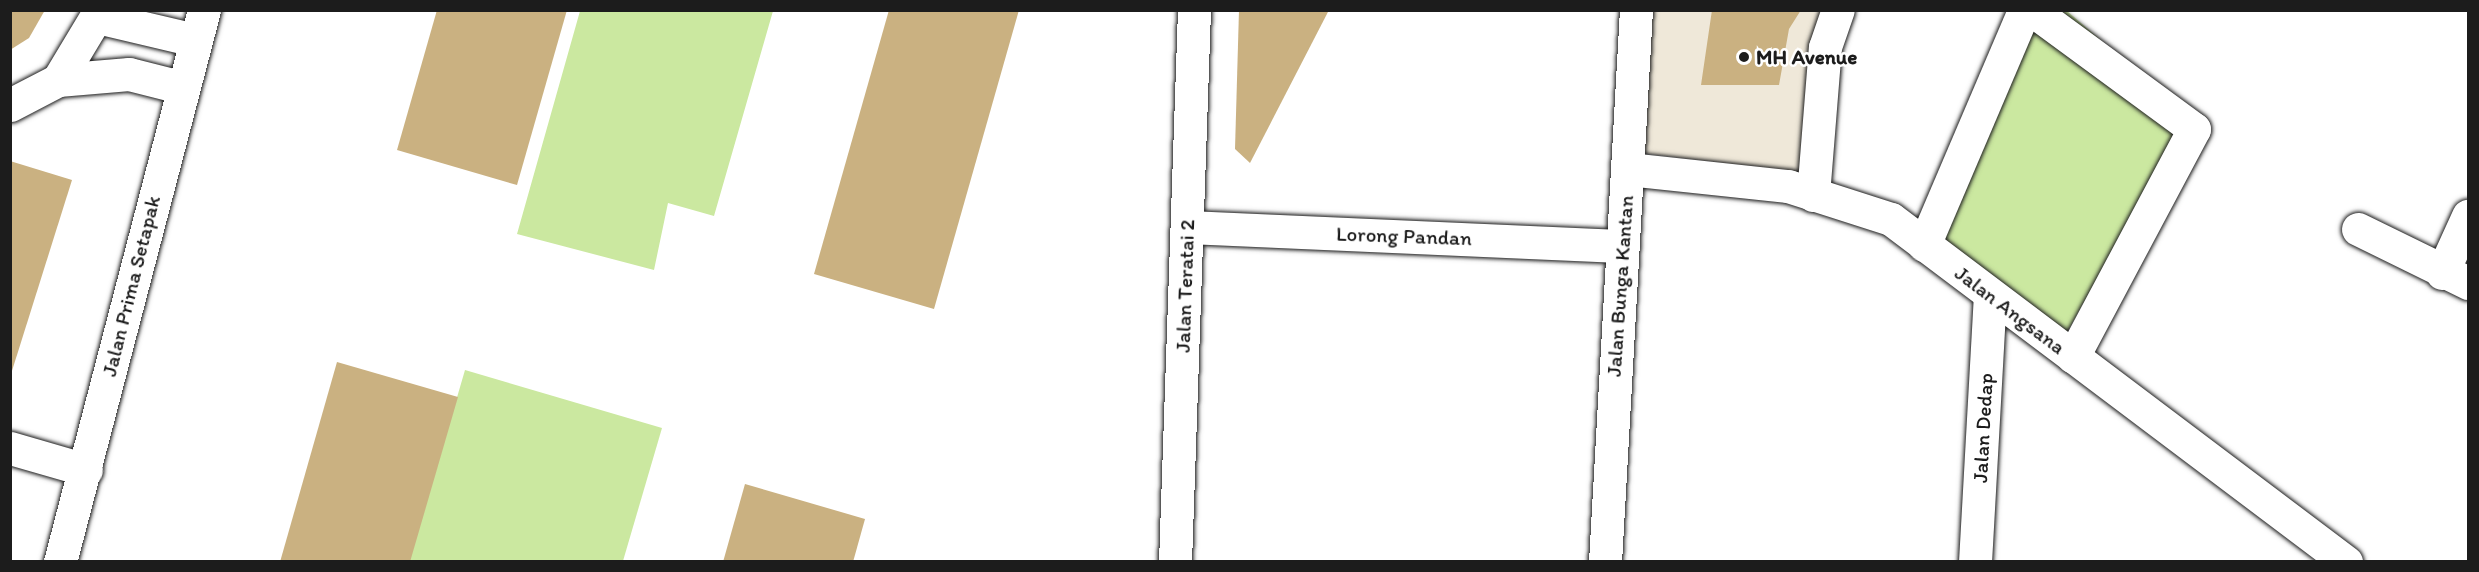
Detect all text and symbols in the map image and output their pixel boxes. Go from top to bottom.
place label: MH Avenue [1756,44,1857,70]
marker: MH Avenue [1737,50,1751,64]
street label: Jalan Prima Setapak [97,194,165,378]
street label: Jalan Bunga Kantan [1601,194,1639,378]
street label: Jalan Teratai 2 [1170,220,1200,352]
street label: Lorong Pandan [1336,221,1472,251]
street label: Jalan Angsana [1950,260,2070,360]
street label: Jalan Dedap [1968,373,1998,483]

